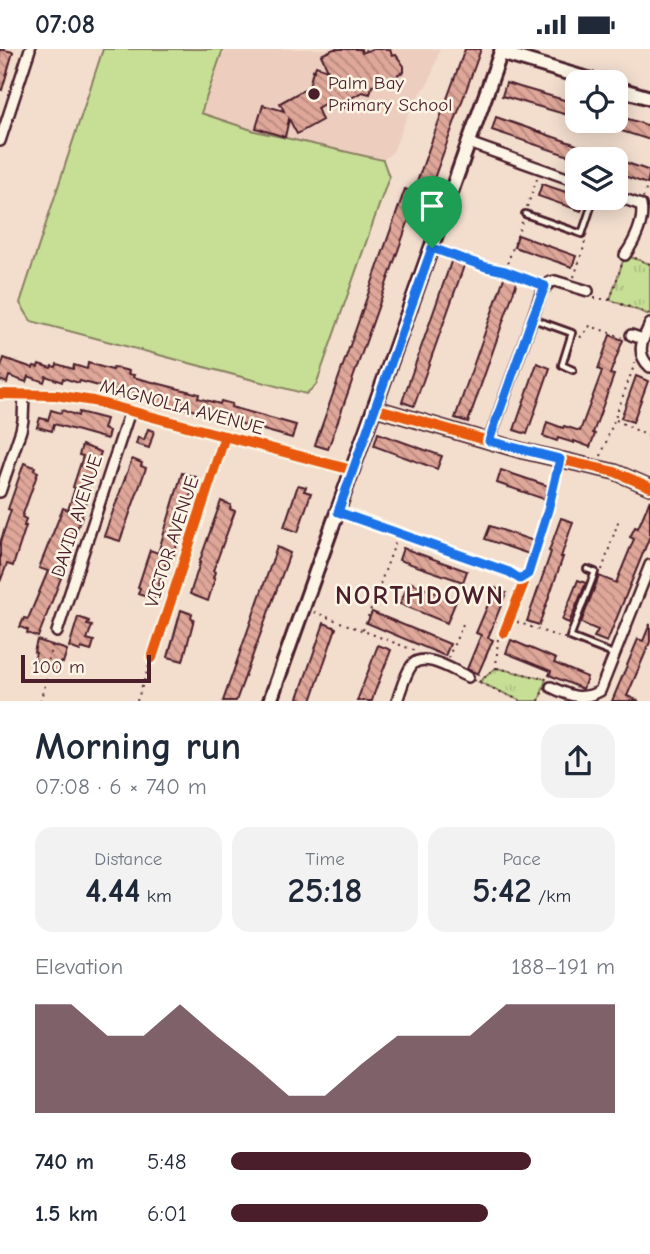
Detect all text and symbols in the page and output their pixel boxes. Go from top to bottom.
text: 07:08 [35,10,95,40]
map controls [565,70,628,210]
button: locate [565,70,628,133]
place label: Palm Bay Primary School [328,72,453,116]
marker: Palm Bay Primary School [306,86,322,102]
button: layers [565,147,628,210]
pin [402,176,462,248]
icon: arrive [413,187,451,225]
street label: MAGNOLIA AVENUE [98,375,266,439]
street label: DAVID AVENUE [47,452,107,580]
street label: VICTOR AVENUE [140,474,204,610]
district label: NORTHDOWN [335,581,505,611]
scale bar [21,652,150,684]
text: 100 m [32,656,85,678]
button: share [541,724,615,798]
text: Morning run [35,725,241,769]
text: 07:08 · 6 × 740 m [35,773,207,800]
text: Distance [94,848,162,870]
text: Time [305,848,345,870]
text: Pace [503,848,541,870]
text: 4.44 [85,870,140,911]
text: 25:18 [288,870,362,911]
text: 5:42 [472,870,532,911]
text: km [140,885,172,907]
text: /km [532,885,571,907]
text: Elevation [35,953,123,980]
text: 188–191 m [511,953,615,980]
text: 740 m [35,1148,94,1175]
text: 5:48 [147,1148,187,1175]
text: 1.5 km [35,1200,98,1227]
text: 6:01 [147,1200,187,1227]

